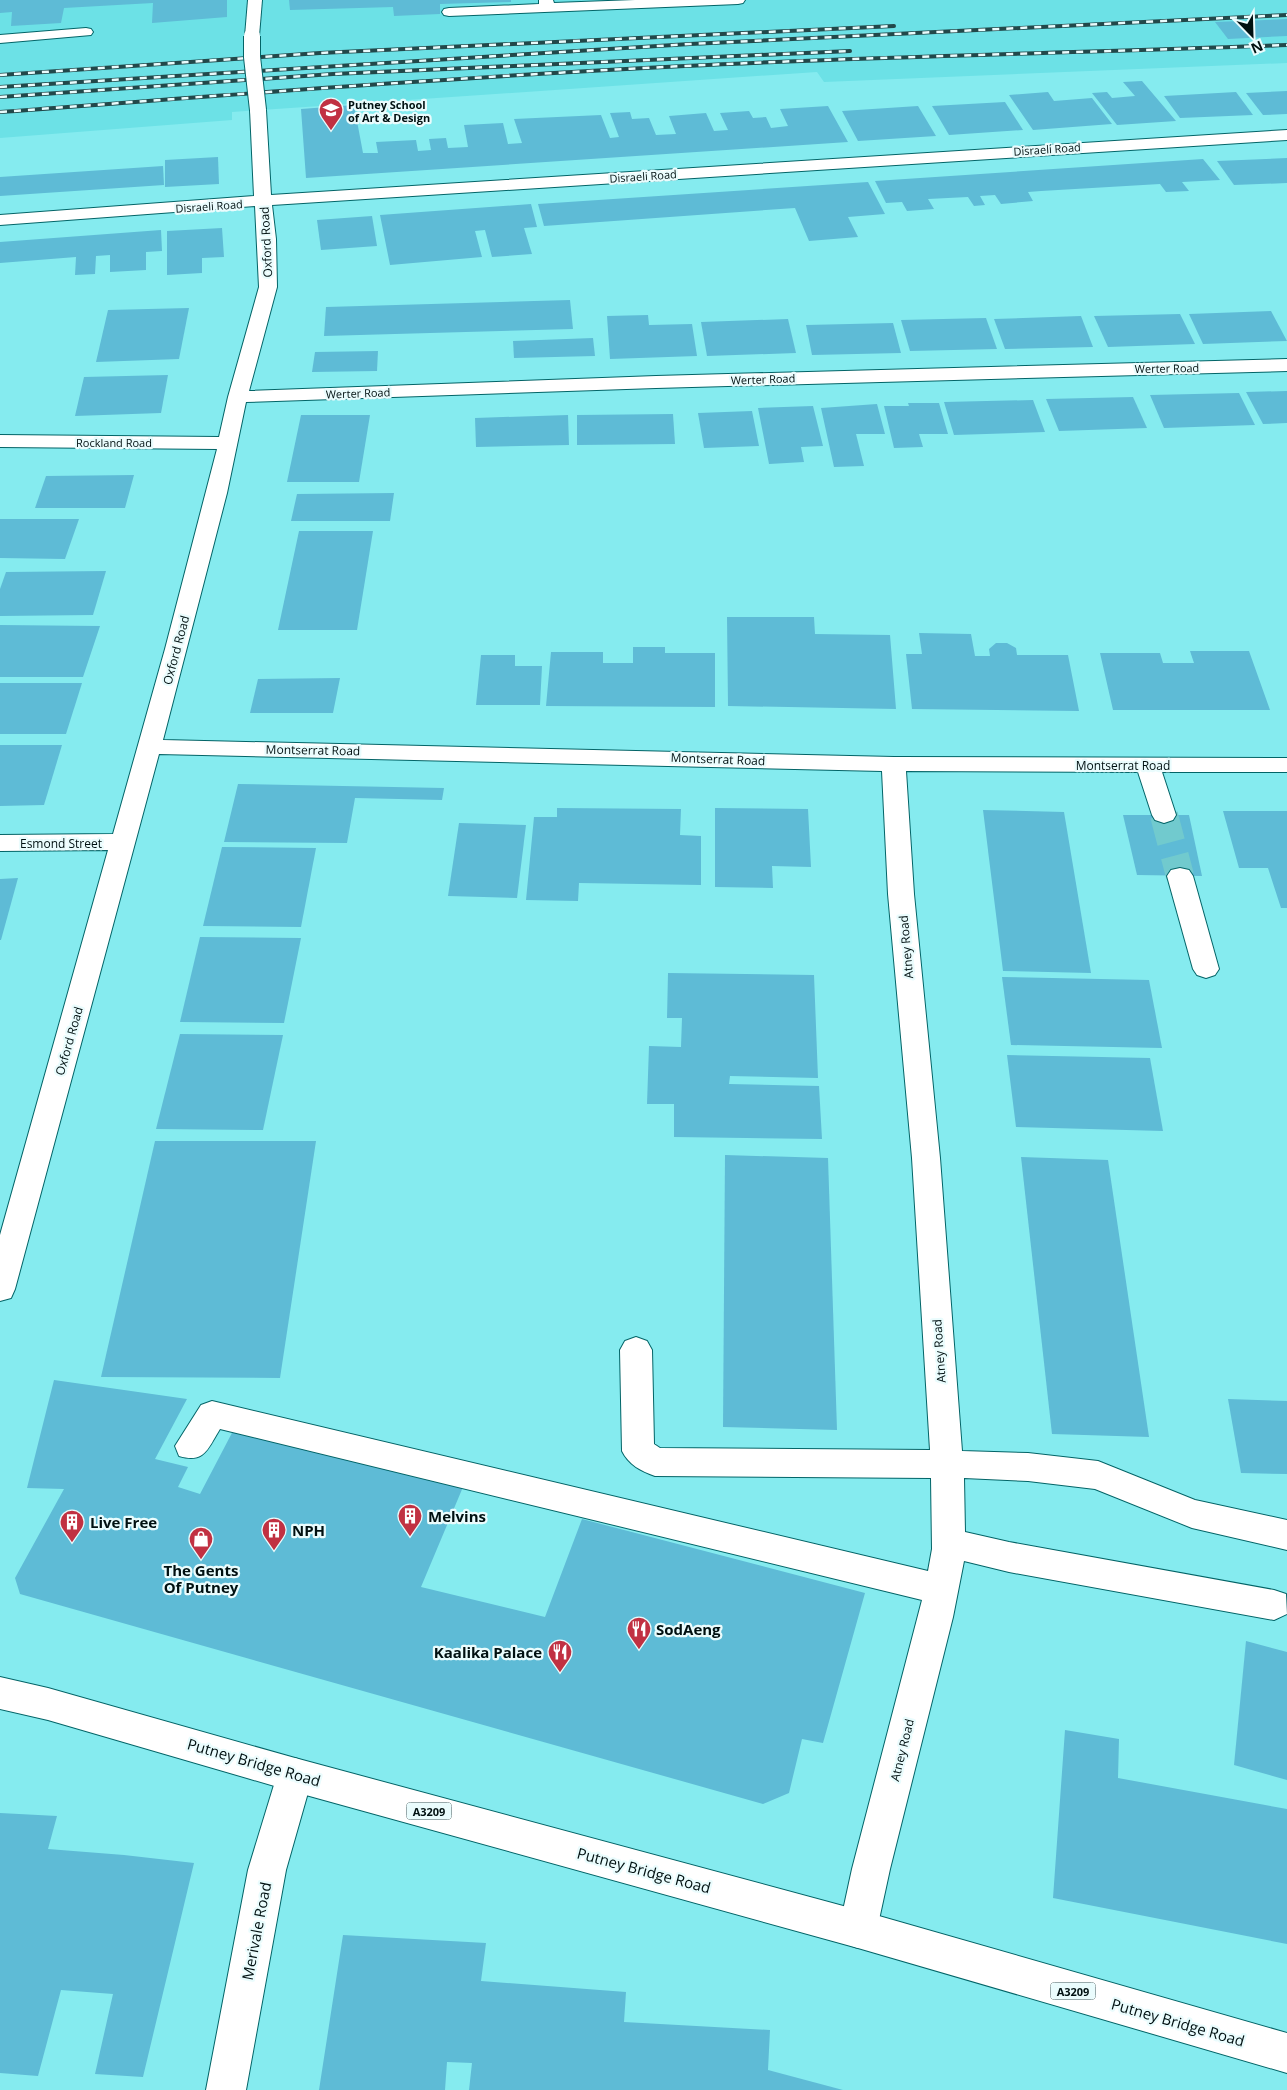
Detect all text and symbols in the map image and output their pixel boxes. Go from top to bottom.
north arrow [1227,10,1277,60]
text: N [1248,36,1266,58]
school or university icon: Putney School of Art & Design [318,97,344,131]
place label: Putney School of Art & Design [348,97,430,125]
street label: Disraeli Road [1013,139,1081,159]
street label: Disraeli Road [609,166,677,186]
street label: Disraeli Road [175,196,243,216]
street label: Oxford Road [256,206,276,278]
street label: Werter Road [1135,360,1199,376]
street label: Werter Road [730,370,796,388]
street label: Werter Road [325,384,391,402]
street label: Rockland Road [76,435,152,450]
street label: Oxford Road [159,614,193,686]
street label: Montserrat Road [266,741,360,759]
street label: Montserrat Road [670,749,766,769]
street label: Montserrat Road [1076,757,1170,774]
street label: Esmond Street [20,835,102,852]
street label: Atney Road [895,915,917,979]
street label: Oxford Road [51,1005,87,1077]
street label: Atney Road [928,1319,950,1383]
building icon: Melvins [397,1503,423,1537]
place label: Melvins [428,1506,486,1526]
building icon: Live Free [59,1509,85,1543]
place label: Live Free [90,1512,157,1532]
building icon: NPH [261,1517,287,1551]
place label: NPH [292,1520,325,1540]
shop icon: The Gents Of Putney [188,1526,214,1560]
place label: The Gents Of Putney [164,1560,239,1597]
restaurant icon: SodAeng [626,1616,652,1650]
place label: SodAeng [656,1619,721,1639]
restaurant icon: Kaalika Palace [547,1639,573,1673]
place label: Kaalika Palace [434,1642,542,1662]
street label: Atney Road [886,1717,918,1783]
street label: Putney Bridge Road [185,1733,323,1791]
road number: A3209 [406,1802,452,1820]
street label: Putney Bridge Road [575,1843,713,1897]
street label: Merivale Road [237,1880,275,1982]
road number: A3209 [1050,1982,1096,2000]
street label: Putney Bridge Road [1109,1993,1247,2051]

